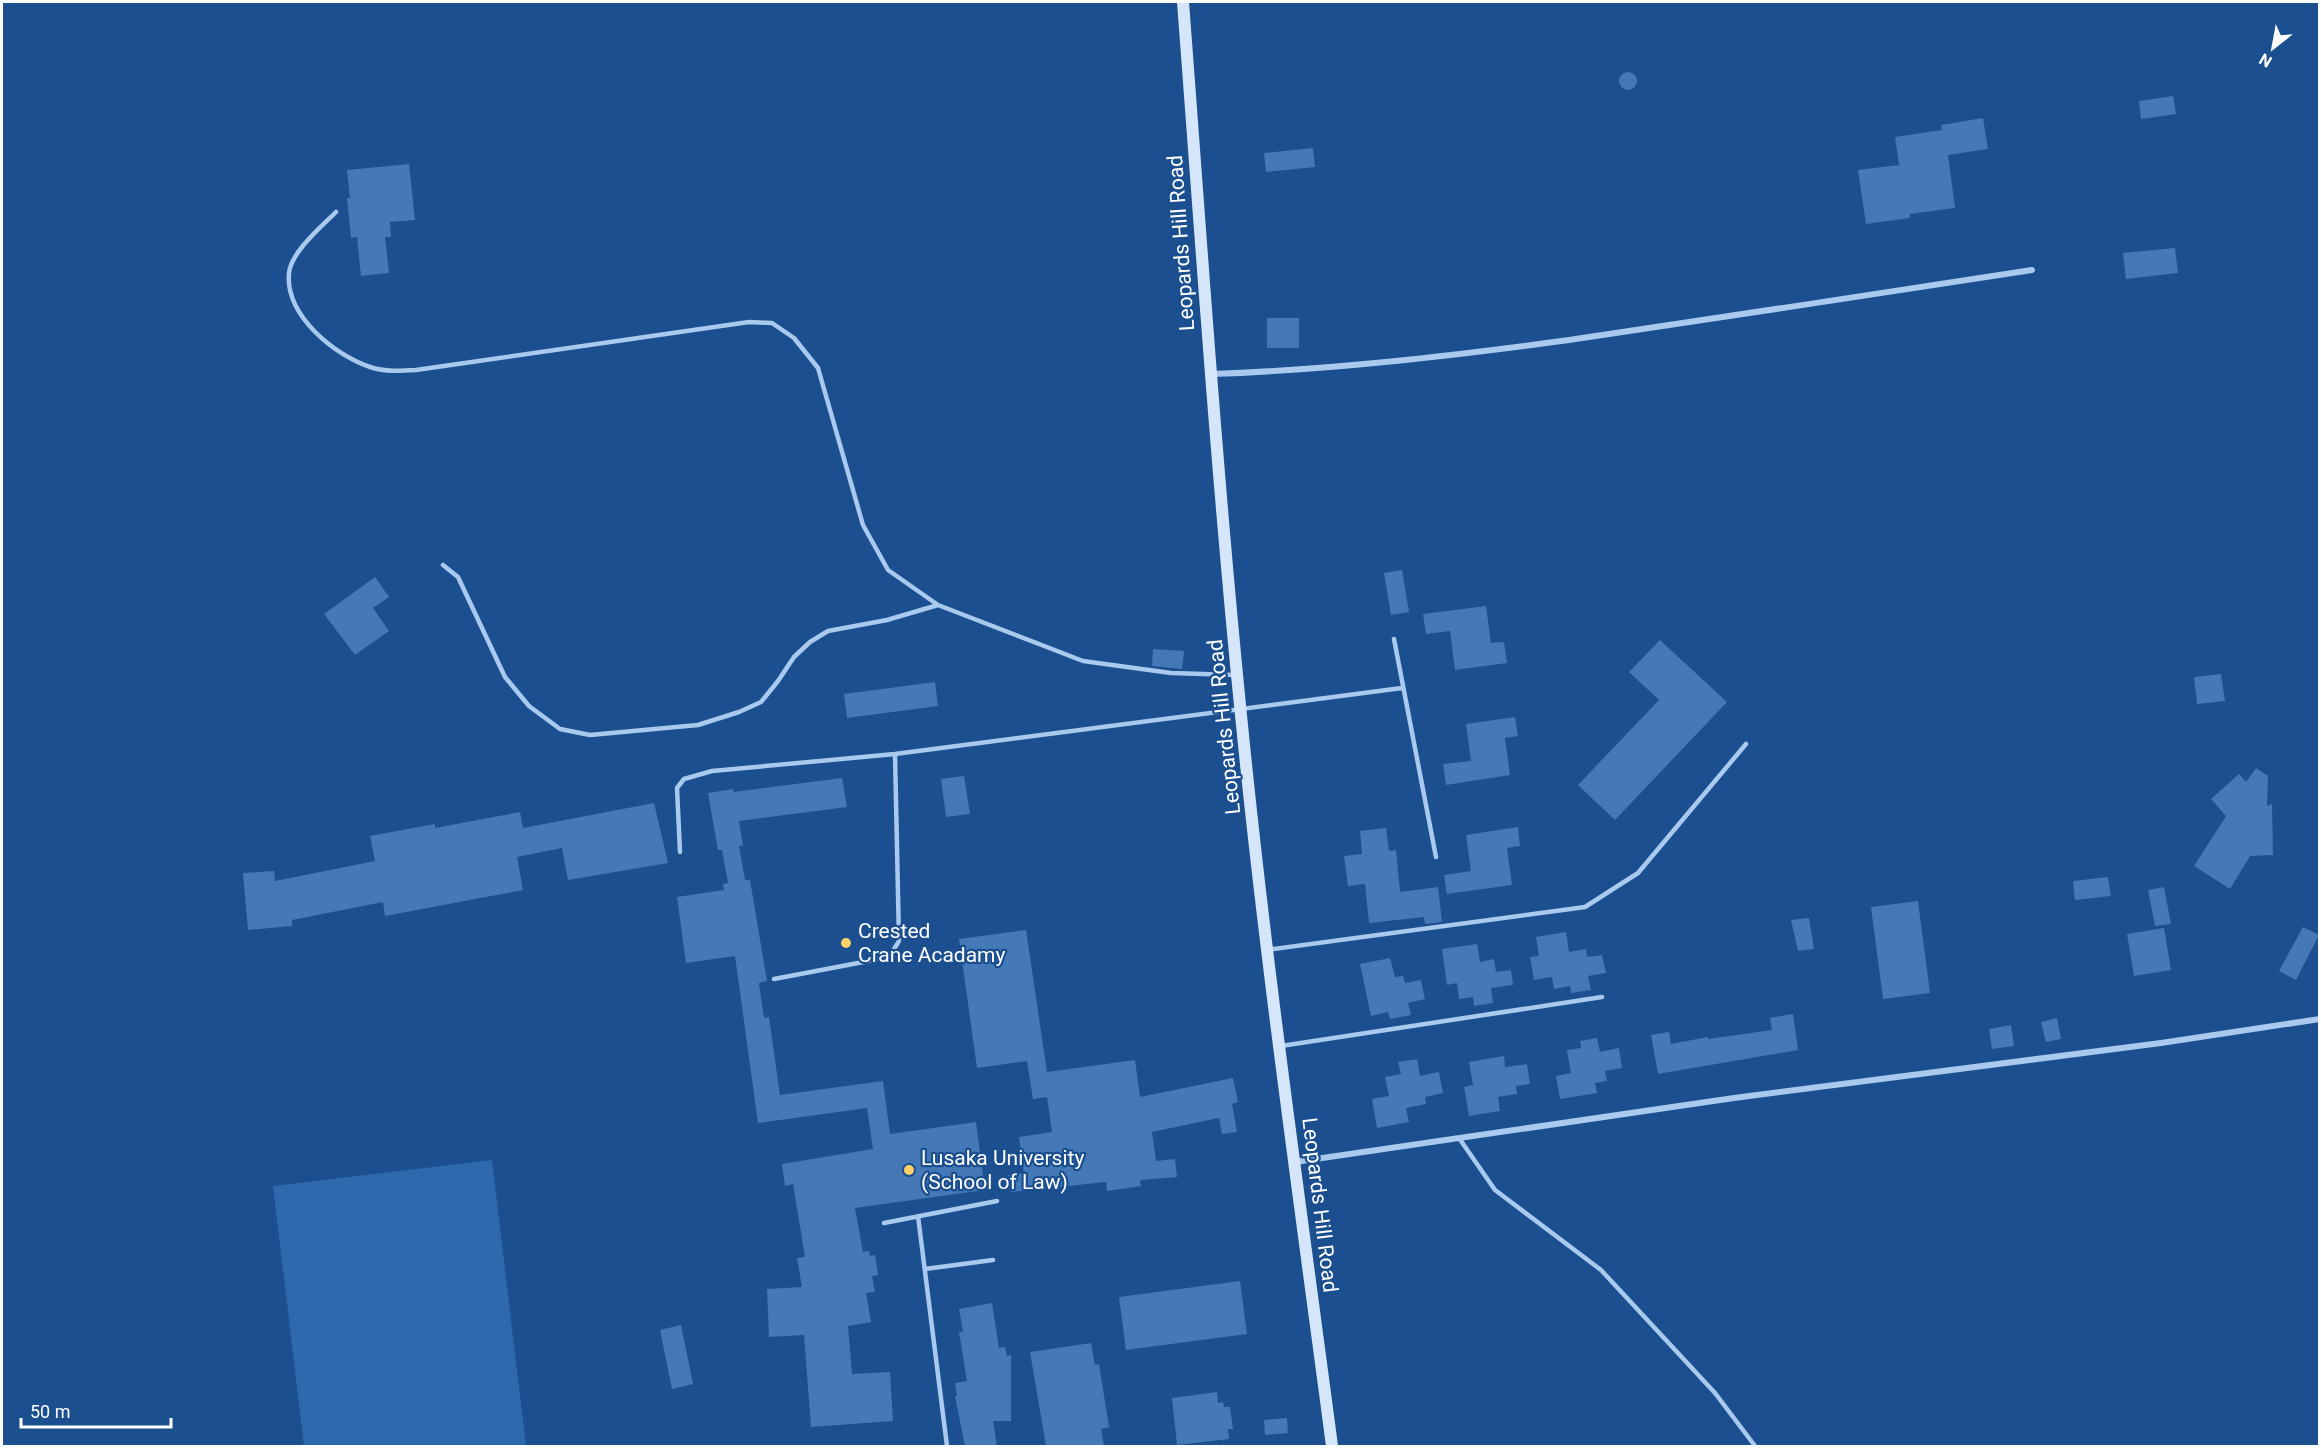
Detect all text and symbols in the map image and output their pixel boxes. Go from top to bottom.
north arrow [2243,18,2303,78]
text: N [2256,49,2275,71]
street label: Leopards Hill Road [1163,154,1199,332]
street label: Leopards Hill Road [1203,638,1245,816]
place label: Crested Crane Acadamy [858,919,1006,967]
marker: Crested Crane Acadamy [839,936,853,950]
street label: Leopards Hill Road [1297,1116,1343,1294]
place label: Lusaka University (School of Law) [921,1146,1084,1194]
marker: Lusaka University (School of Law) [902,1163,916,1177]
scale bar [21,1391,171,1429]
text: 50 m [30,1401,70,1422]

